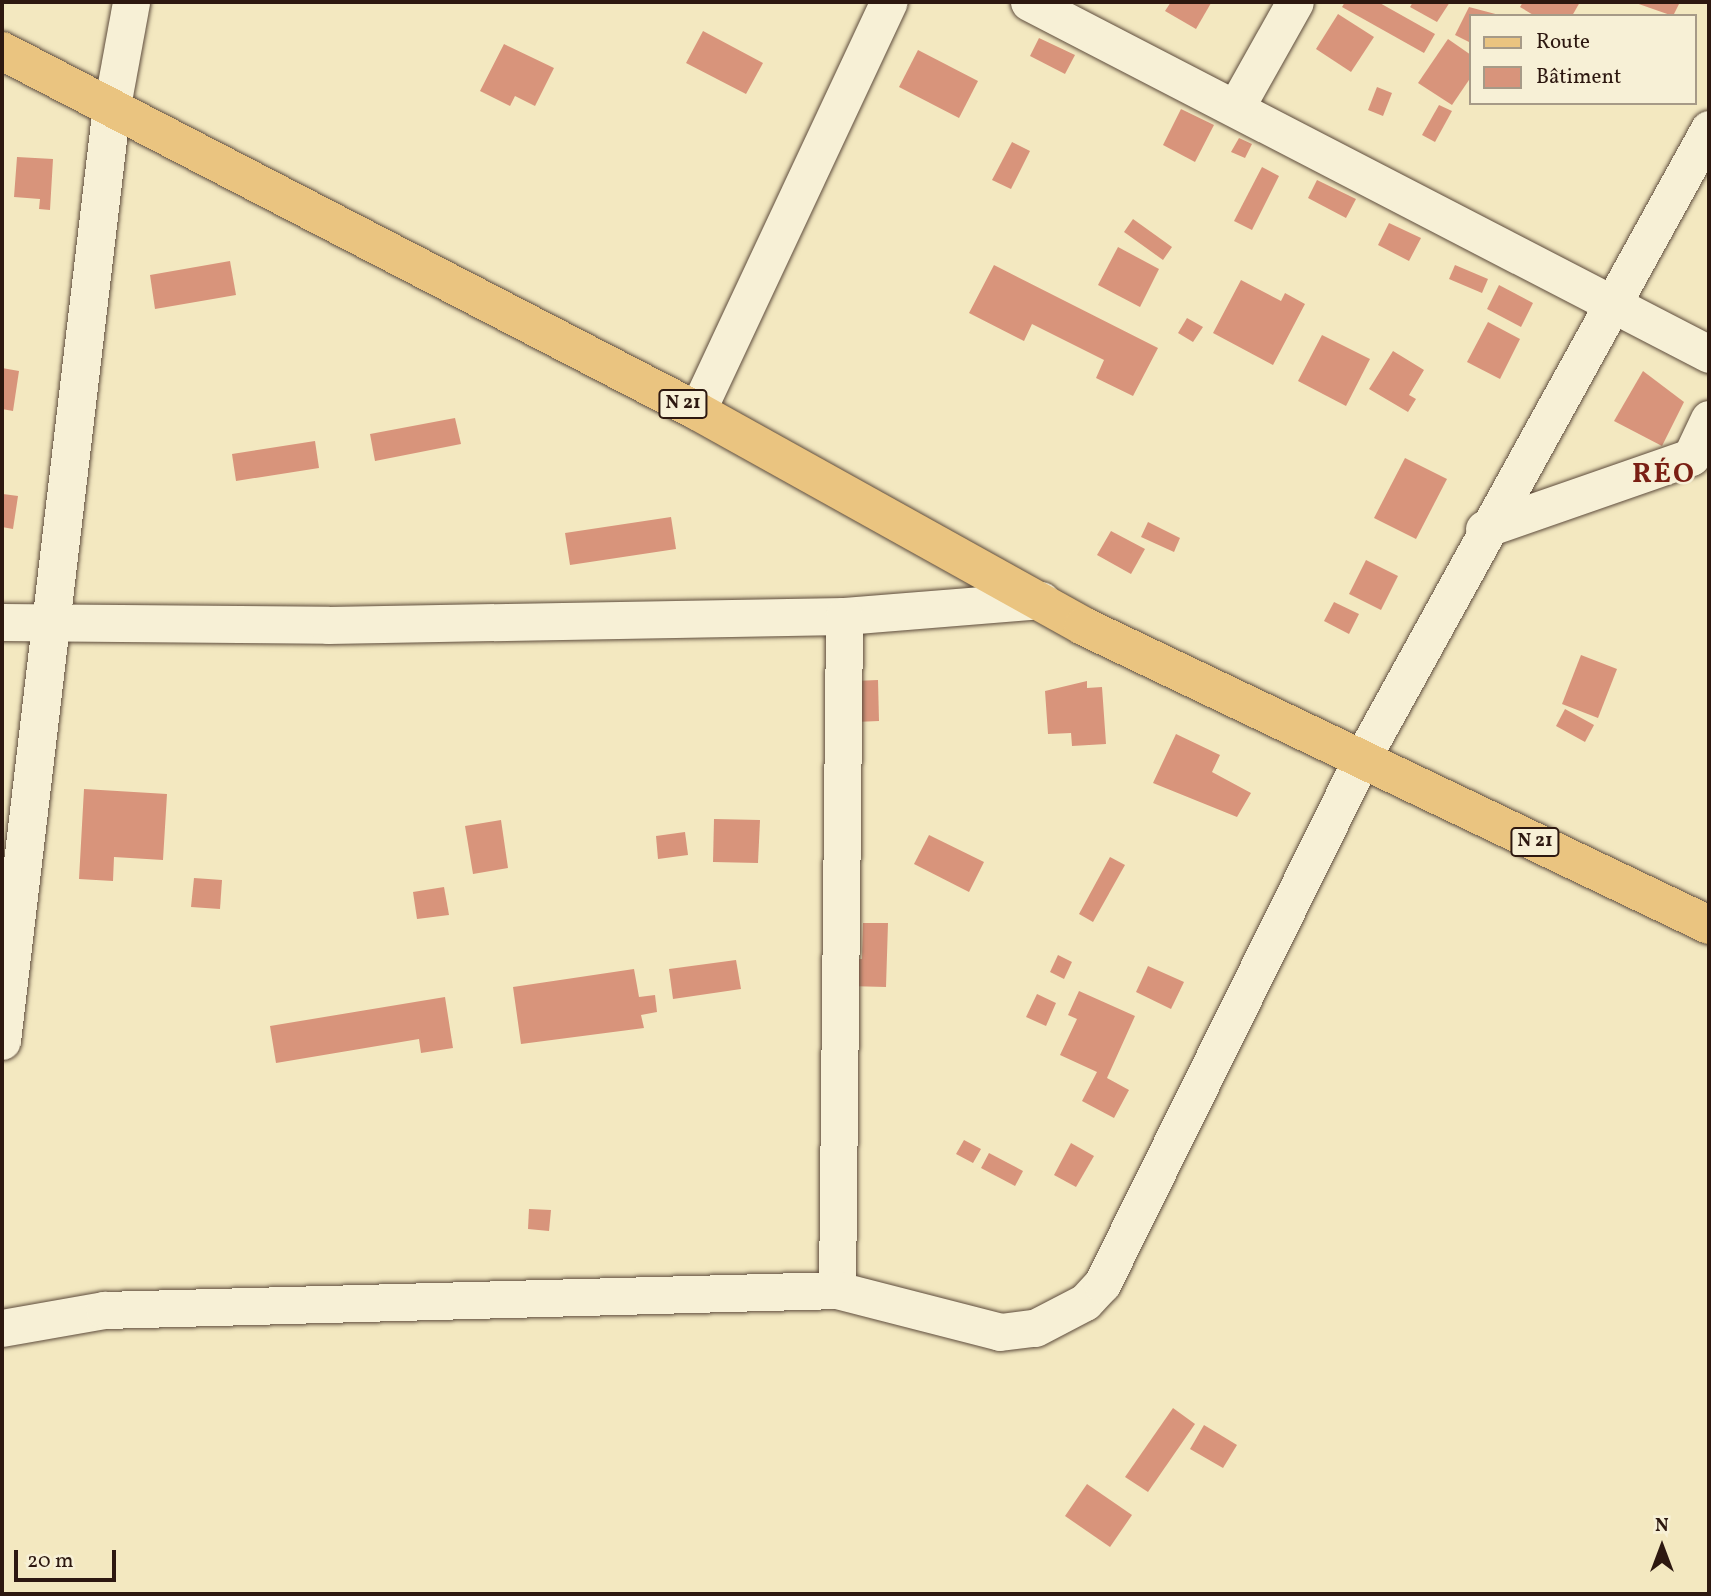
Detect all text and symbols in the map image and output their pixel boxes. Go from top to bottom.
legend [1470,14,1697,105]
text: Route [1536,28,1590,57]
text: Bâtiment [1536,63,1621,92]
road number: N 21 [657,388,709,420]
district label: RÉO [1632,458,1696,492]
road number: N 21 [1509,827,1561,858]
north arrow [1627,1512,1697,1582]
text: N [1655,1513,1669,1539]
scale bar [18,1536,119,1580]
text: 20 m [27,1547,73,1576]

